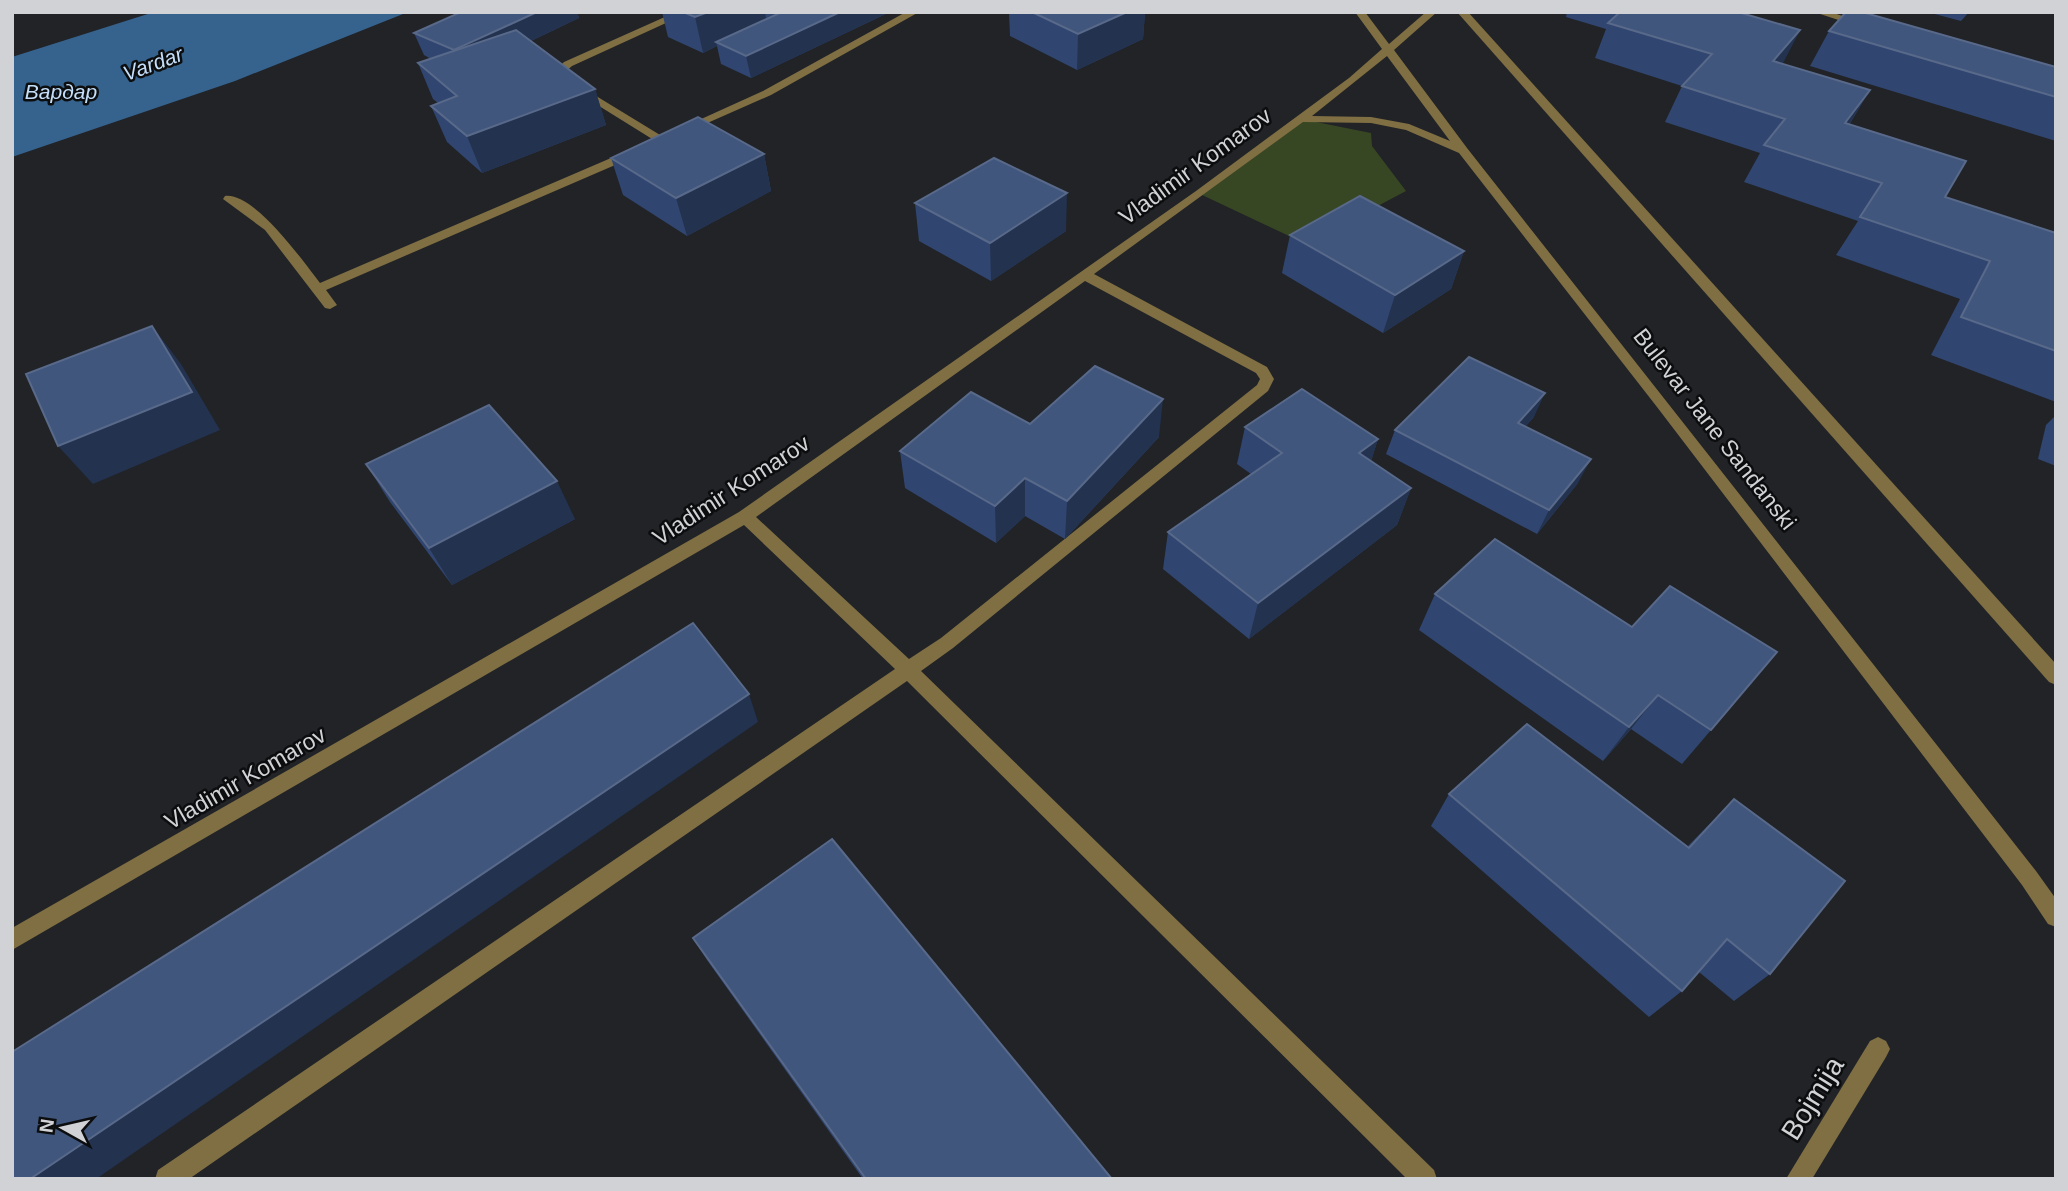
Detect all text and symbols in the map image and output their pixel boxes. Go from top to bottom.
water label: Vardar [120,42,187,85]
water label: Вардар [25,80,97,103]
street label: Vladimir Komarov [1114,102,1276,230]
street label: Bulevar Jane Sandanski [1628,323,1802,535]
street label: Vladimir Komarov [648,429,815,550]
street label: Vladimir Komarov [160,721,331,835]
street label: Bojmija [1775,1051,1850,1145]
north arrow [28,1093,98,1163]
text: N [35,1117,58,1134]

